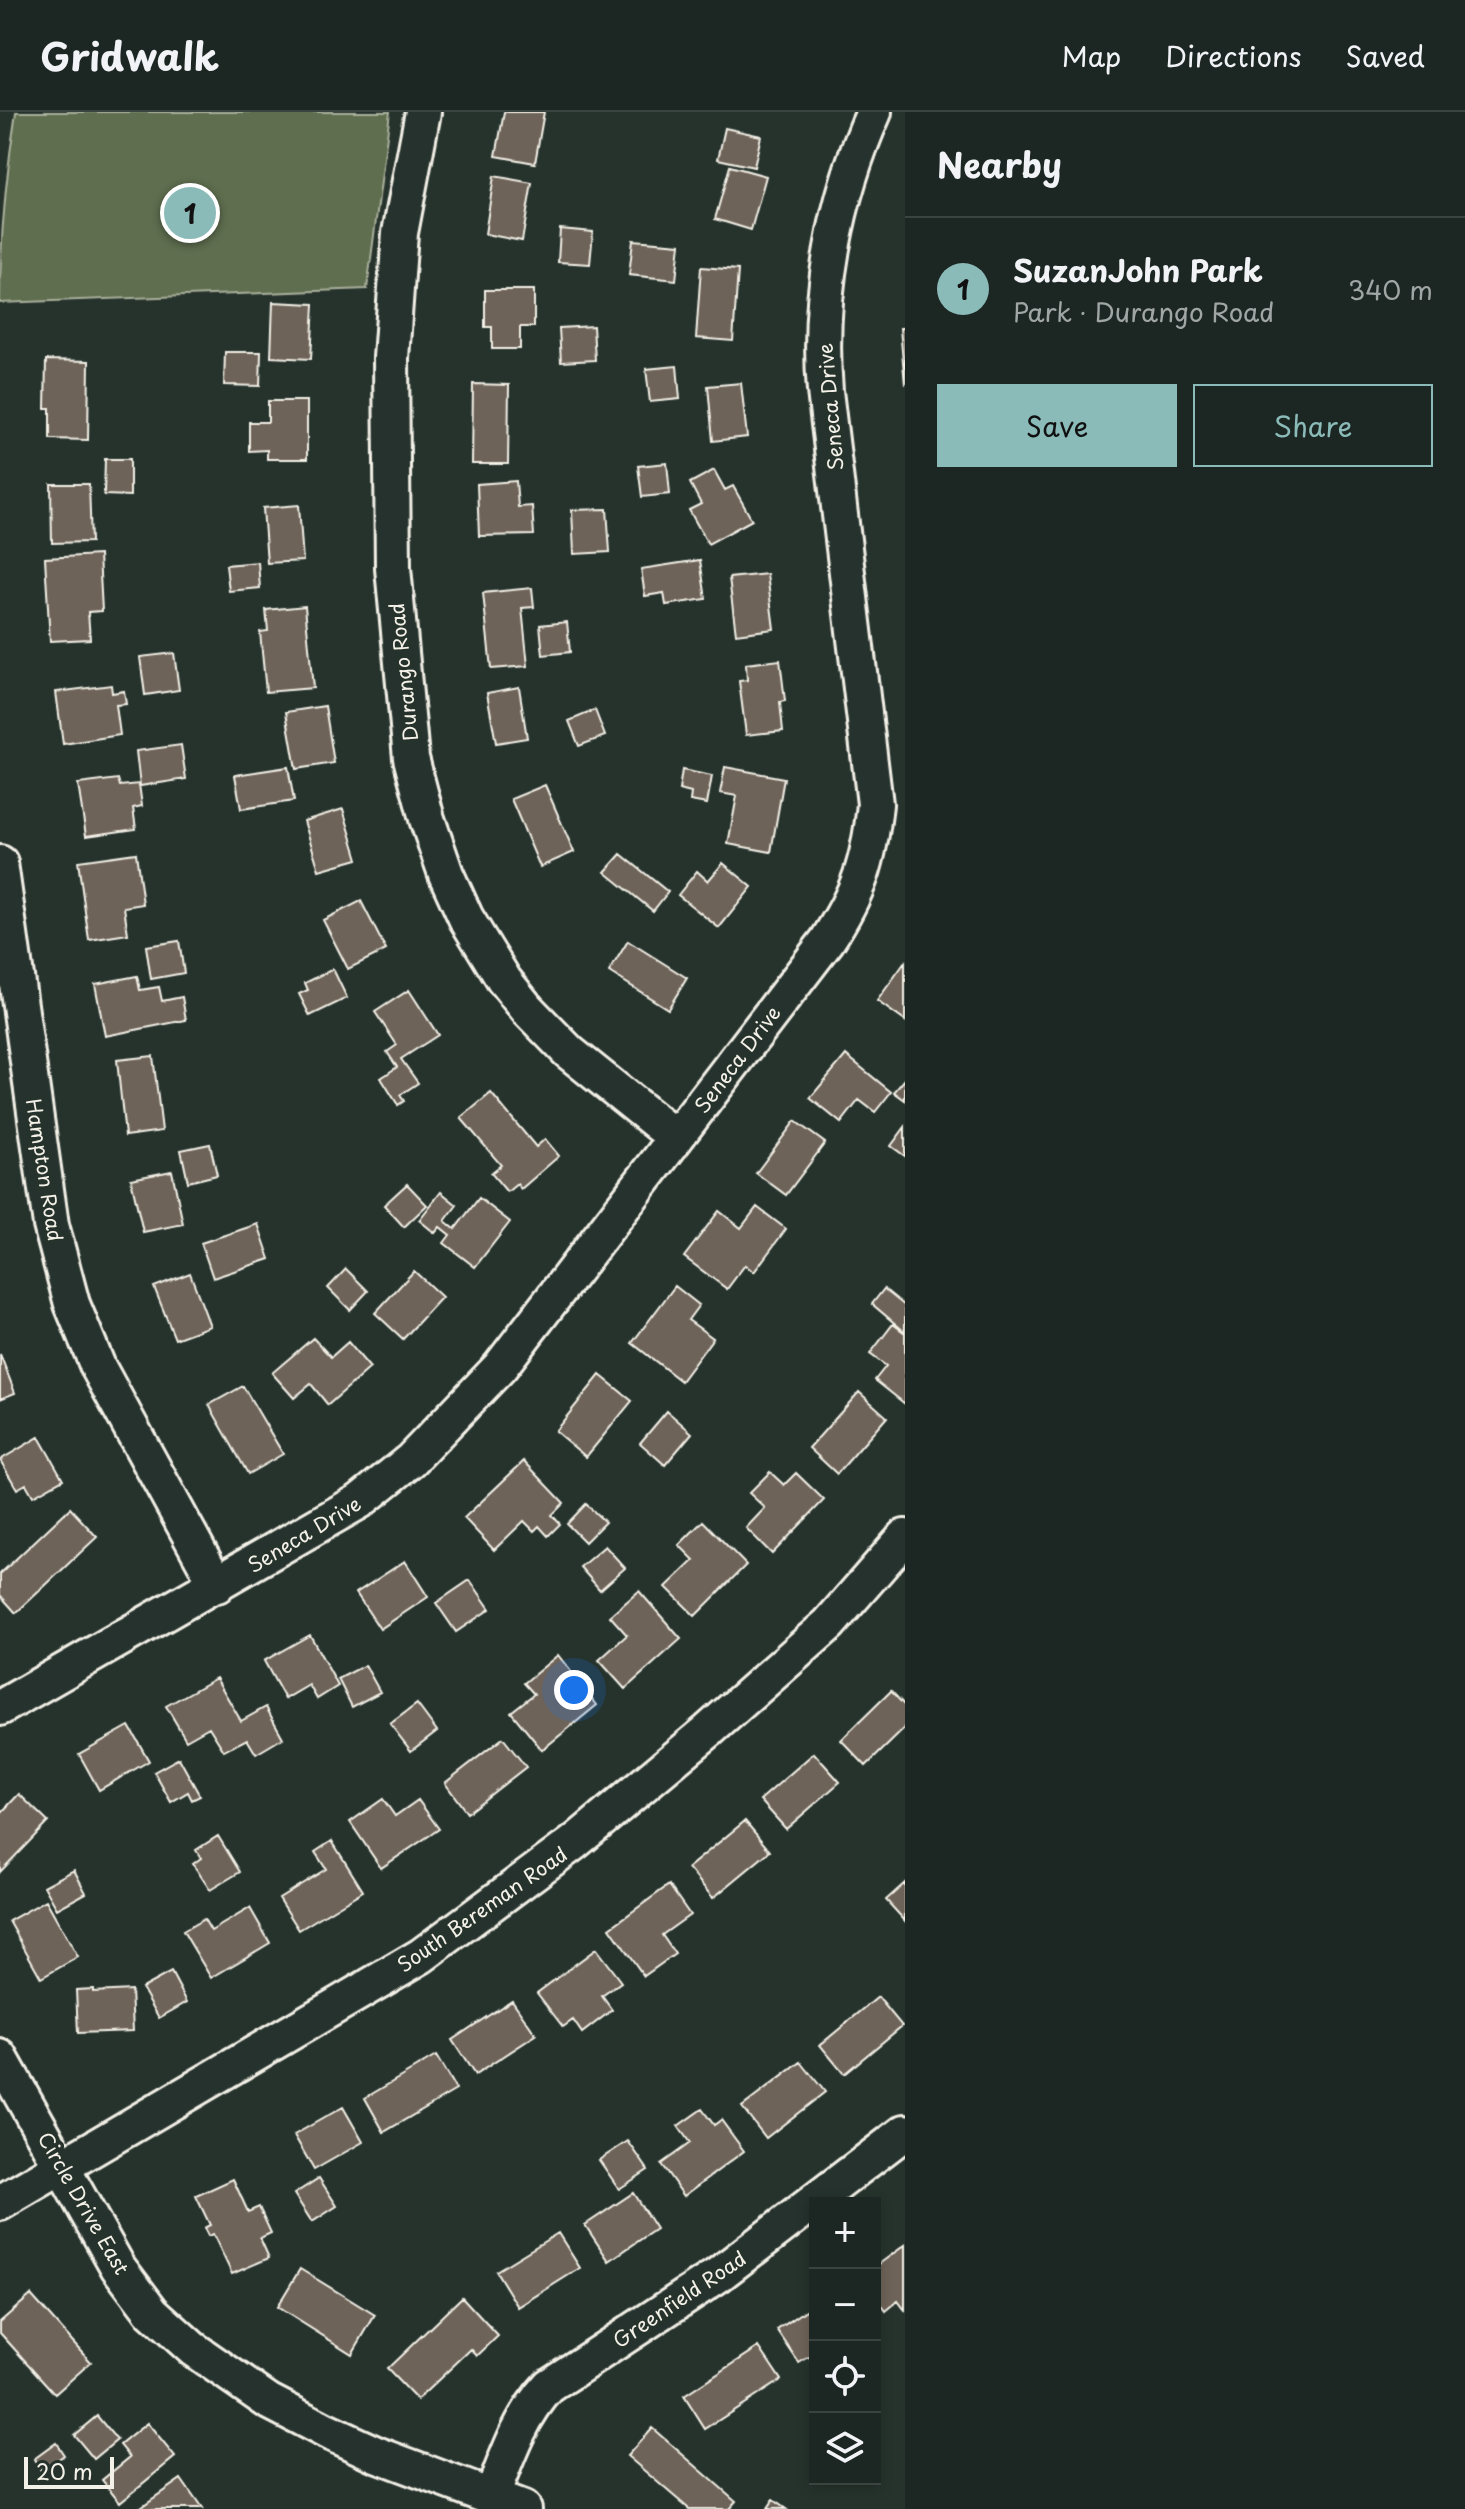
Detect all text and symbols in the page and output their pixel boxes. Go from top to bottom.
text: Gridwalk [40,27,219,84]
text: Map [1062,34,1121,77]
text: Directions [1165,34,1302,77]
text: Saved [1346,34,1425,77]
text: Nearby [937,138,1062,190]
pin: 1 [164,183,216,243]
text: SuzanJohn Park [1013,247,1263,292]
text: 1 [957,270,969,309]
text: 340 m [1348,270,1433,309]
text: Park · Durango Road [1013,292,1274,331]
street label: Seneca Drive [809,342,851,472]
button: Save [937,384,1177,467]
button: Share [1193,384,1433,467]
street label: Durango Road [381,601,425,743]
street label: Seneca Drive [687,999,788,1119]
street label: Hampton Road [19,1097,71,1243]
street label: Seneca Drive [241,1488,367,1580]
your location [554,1670,594,1710]
street label: South Bereman Road [391,1839,573,1979]
street label: Circle Drive East [31,2126,137,2280]
map controls [809,2197,881,2485]
button: + [809,2197,881,2269]
street label: Greenfield Road [606,2243,752,2355]
button: − [809,2269,881,2341]
button: locate [809,2341,881,2413]
button: layers [809,2413,881,2485]
scale bar [24,2453,114,2489]
text: 20 m [36,2454,93,2487]

